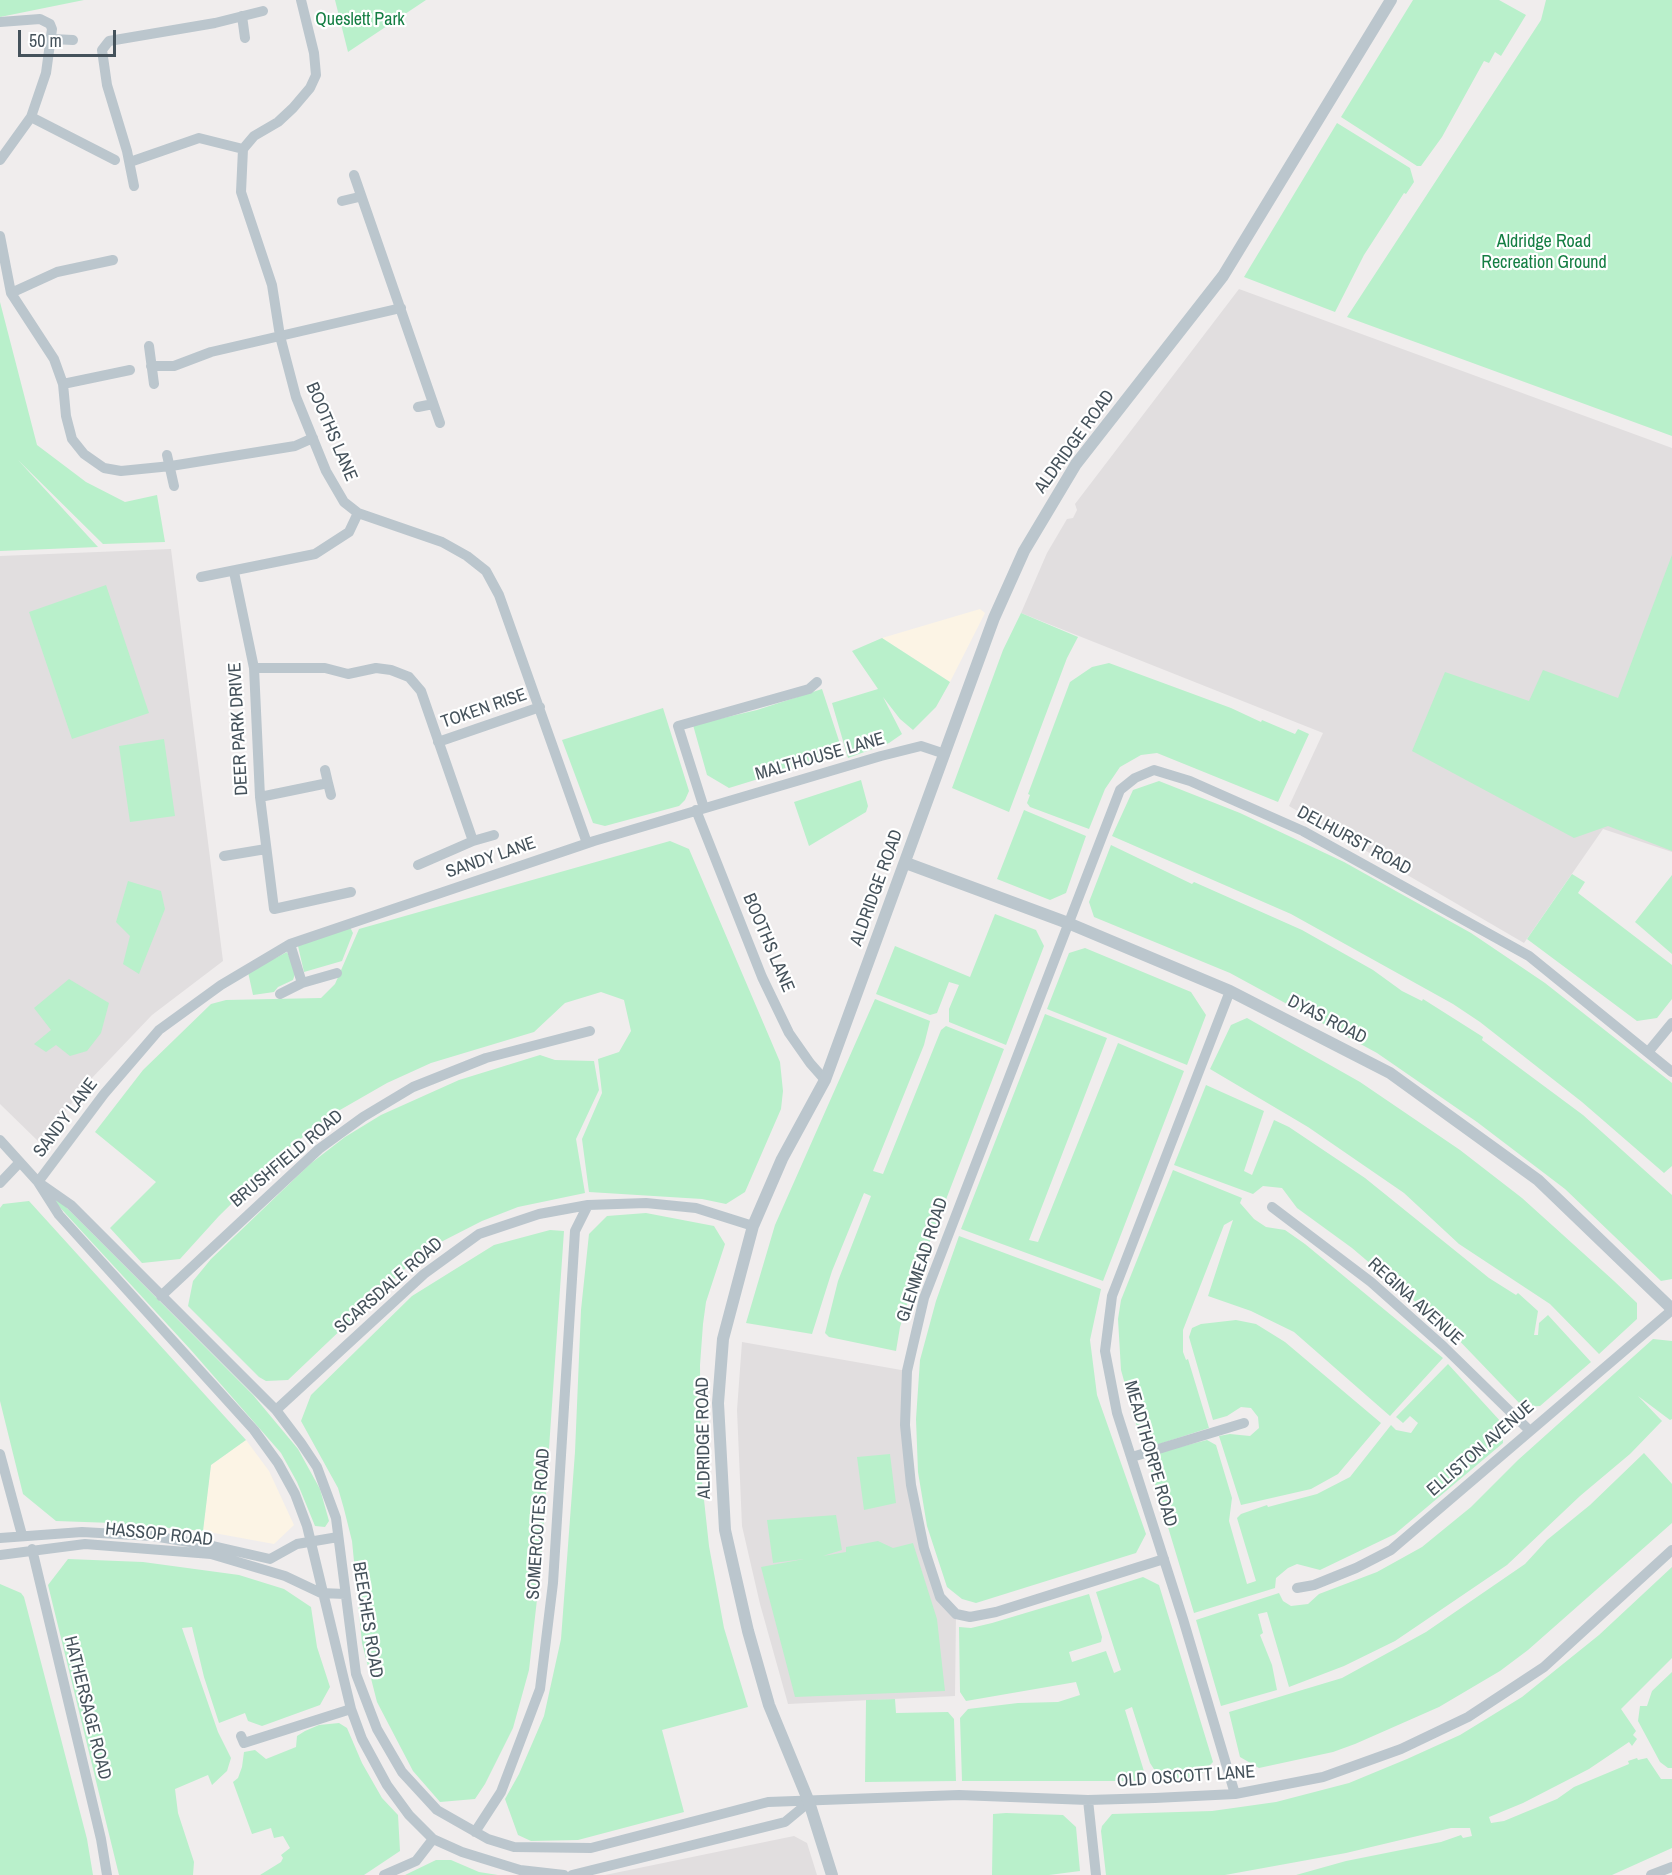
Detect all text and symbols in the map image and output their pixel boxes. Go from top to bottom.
park label: Queslett Park [315,9,405,31]
scale bar [21,18,118,56]
text: 50 m [29,28,62,53]
park label: Aldridge Road Recreation Ground [1481,231,1607,274]
street label: BOOTHS LANE [301,379,361,485]
street label: ALDRIDGE ROAD [1030,386,1120,498]
street label: DEER PARK DRIVE [225,662,253,796]
street label: TOKEN RISE [438,684,530,734]
street label: MALTHOUSE LANE [753,728,887,786]
street label: DELHURST ROAD [1293,802,1415,880]
street label: ALDRIDGE ROAD [846,827,908,949]
street label: SANDY LANE [443,833,539,883]
street label: BOOTHS LANE [738,890,798,996]
street label: DYAS ROAD [1284,991,1370,1049]
street label: SANDY LANE [29,1074,103,1162]
street label: BRUSHFIELD ROAD [226,1106,348,1212]
street label: GLENMEAD ROAD [893,1195,953,1325]
street label: SCARSDALE ROAD [331,1233,447,1339]
street label: REGINA AVENUE [1363,1254,1467,1350]
street label: ALDRIDGE ROAD [692,1377,716,1499]
street label: MEADTHORPE ROAD [1119,1378,1181,1530]
street label: ELLISTON AVENUE [1423,1397,1539,1501]
street label: SOMERCOTES ROAD [523,1448,555,1600]
street label: HASSOP ROAD [104,1519,214,1551]
street label: BEECHES ROAD [347,1560,387,1680]
street label: HATHERSAGE ROAD [59,1634,115,1782]
street label: OLD OSCOTT LANE [1116,1761,1256,1793]

